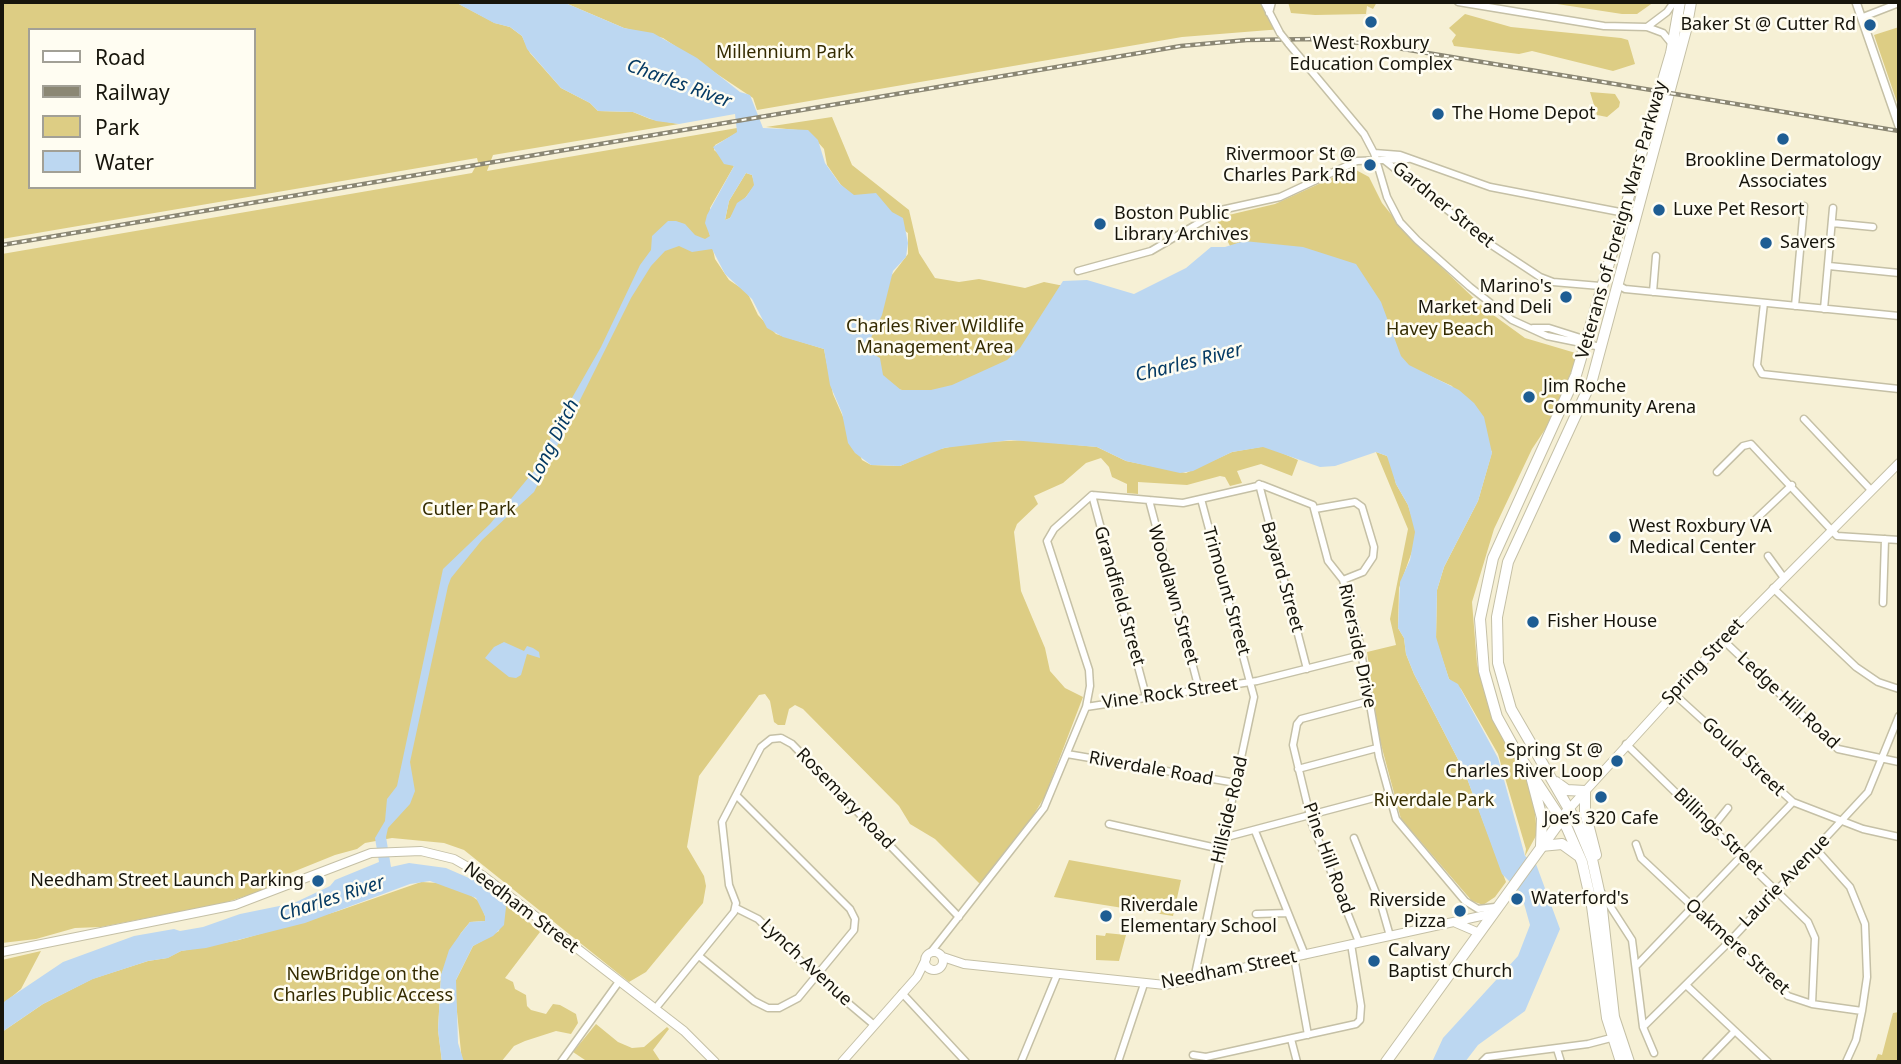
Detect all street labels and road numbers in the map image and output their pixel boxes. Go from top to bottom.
street label: Veterans of Foreign Wars Parkway [1572,78,1672,362]
street label: Gardner Street [1388,157,1498,253]
street label: Bayard Street [1256,519,1308,635]
street label: Woodlawn Street [1143,523,1203,667]
street label: Grandfield Street [1089,524,1149,668]
street label: Trimount Street [1197,524,1255,658]
street label: Riverside Drive [1333,582,1381,710]
street label: Spring Street [1658,614,1748,710]
street label: Ledge Hill Road [1732,648,1844,754]
street label: Vine Rock Street [1101,674,1239,714]
street label: Gould Street [1697,713,1789,801]
street label: Rosemary Road [791,744,899,854]
street label: Riverdale Road [1087,747,1215,791]
street label: Hillside Road [1207,754,1253,866]
street label: Billings Street [1669,784,1767,880]
street label: Pine Hill Road [1298,799,1358,917]
street label: Laurie Avenue [1735,830,1835,932]
street label: Needham Street [459,858,583,958]
street label: Oakmere Street [1680,895,1794,999]
street label: Lynch Avenue [756,915,856,1011]
street label: Needham Street [1159,946,1299,994]

